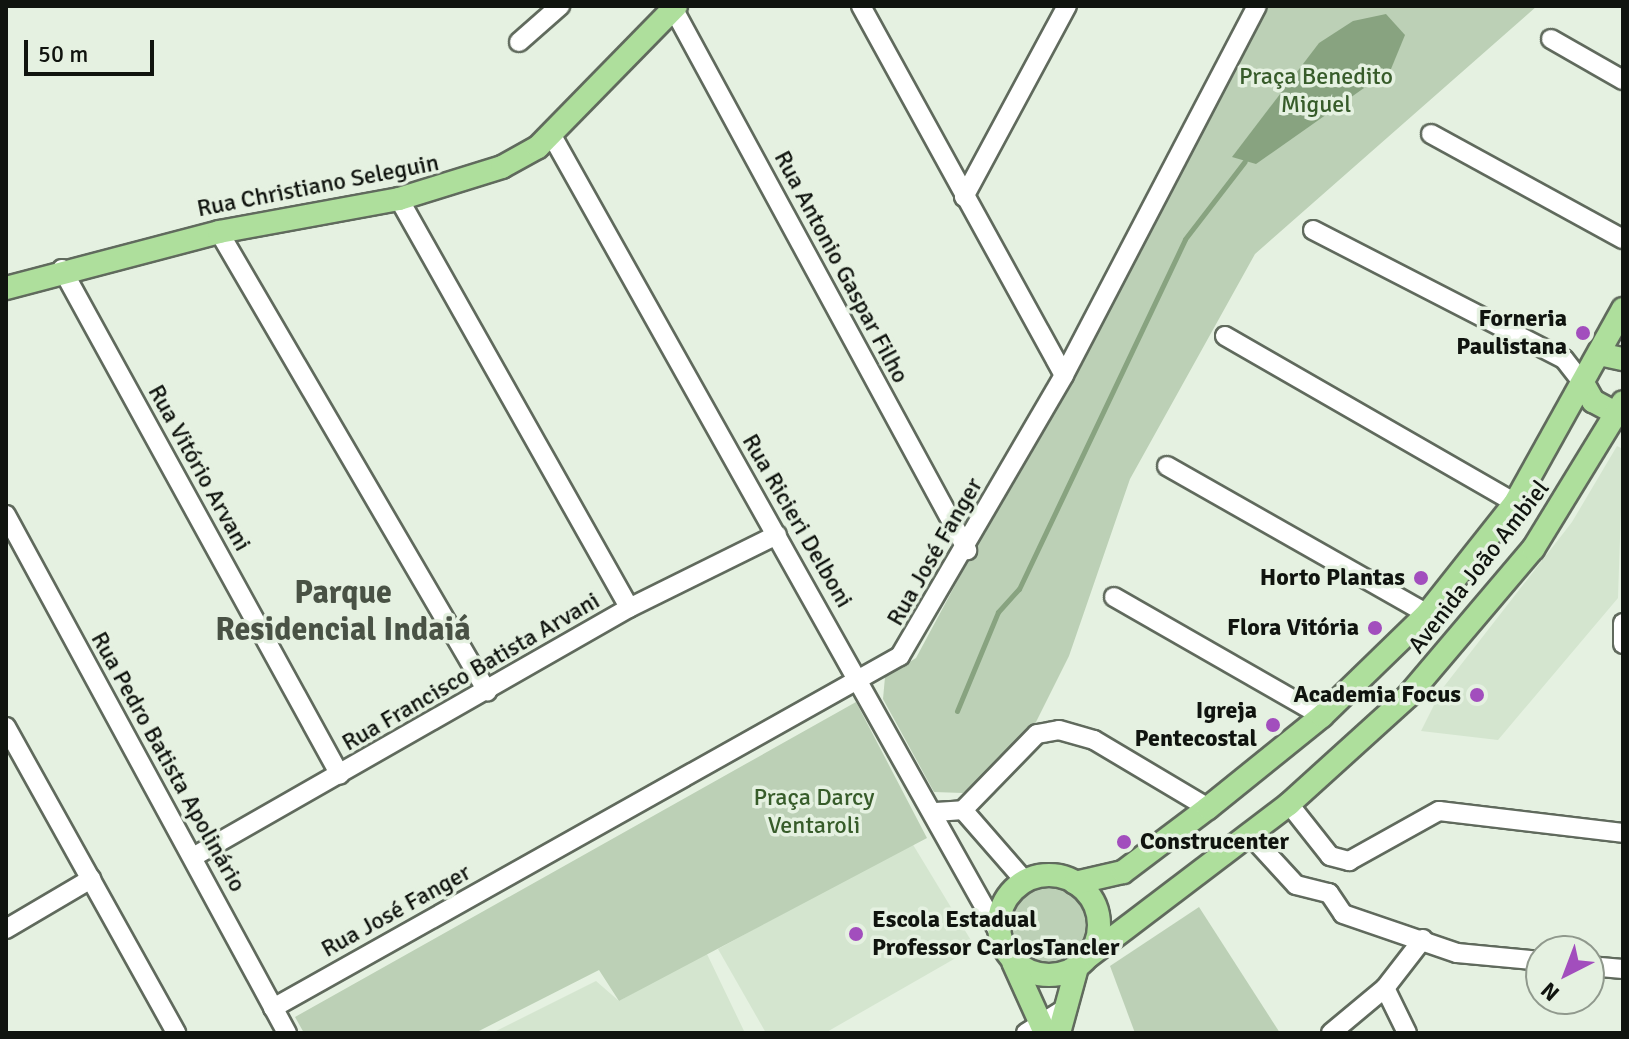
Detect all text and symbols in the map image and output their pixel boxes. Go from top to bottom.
scale bar [28,24,158,74]
text: 50 m [38,39,88,69]
park label: Praça Benedito Miguel [1239,63,1393,119]
street label: Rua Antonio Gaspar Filho [767,146,915,388]
street label: Rua Christiano Seleguin [195,148,441,224]
place label: Forneria Paulistana [1456,305,1567,361]
marker: Forneria Paulistana [1574,324,1592,342]
street label: Rua Vitório Arvani [141,380,257,556]
street label: Rua Ricieri Delboni [736,429,858,613]
street label: Rua José Fanger [881,473,989,631]
street label: Avenida João Ambiel [1402,475,1556,659]
place label: Horto Plantas [1260,564,1405,592]
marker: Horto Plantas [1412,569,1430,587]
district label: Parque Residencial Indaiá [215,575,471,650]
street label: Rua Francisco Batista Arvani [337,586,605,758]
place label: Flora Vitória [1227,614,1359,642]
marker: Flora Vitória [1366,619,1384,637]
street label: Rua Pedro Batista Apolinário [84,627,252,897]
place label: Academia Focus [1294,681,1461,709]
marker: Academia Focus [1468,686,1486,704]
place label: Igreja Pentecostal [1134,697,1257,753]
marker: Igreja Pentecostal [1264,716,1282,734]
park label: Praça Darcy Ventaroli [753,784,875,840]
place label: Construcenter [1140,828,1289,856]
marker: Construcenter [1115,833,1133,851]
street label: Rua José Fanger [316,858,476,964]
place label: Escola Estadual Professor CarlosTancler [872,906,1120,962]
marker: Escola Estadual Professor CarlosTancler [847,925,865,943]
north arrow [1525,935,1605,1015]
text: N [1535,977,1565,1007]

